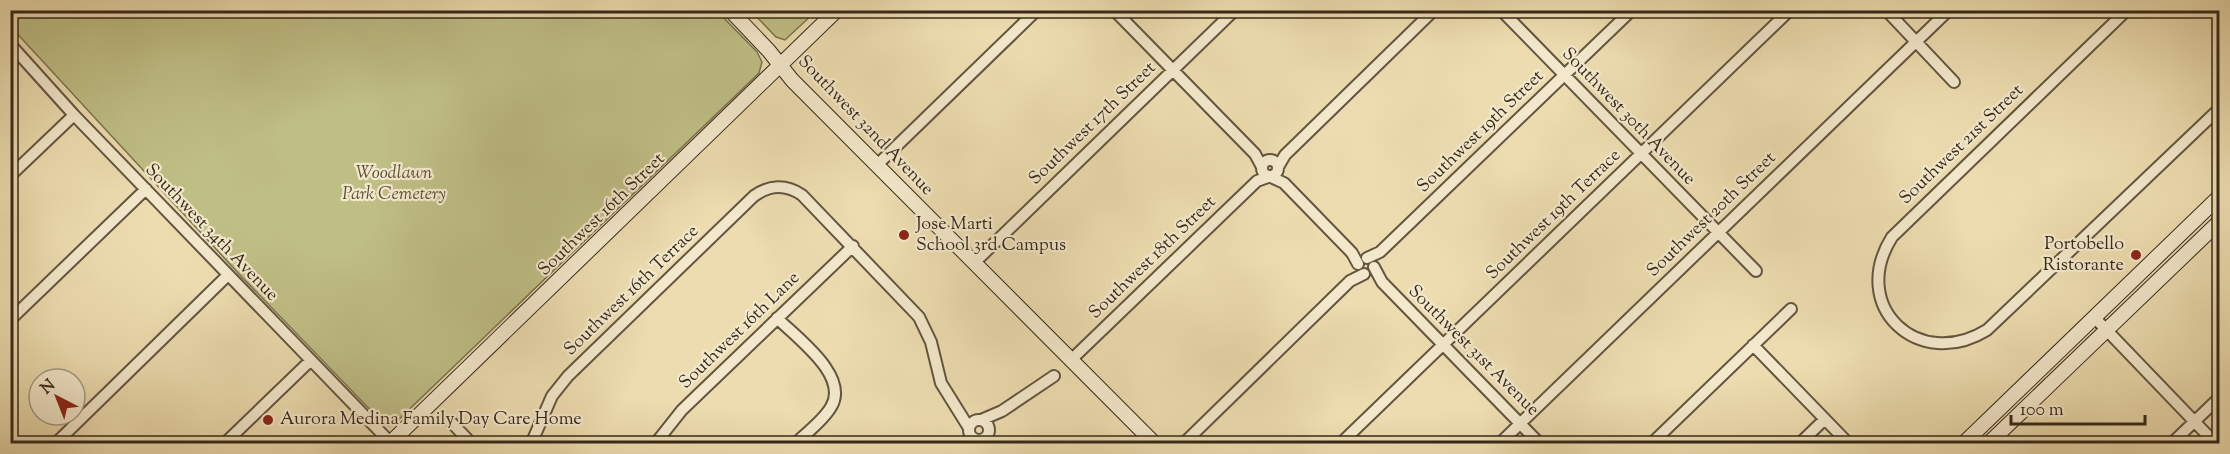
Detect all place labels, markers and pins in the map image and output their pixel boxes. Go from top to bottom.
place label: Jose Marti School 3rd Campus [915,212,1066,259]
marker: Jose Marti School 3rd Campus [897,228,911,242]
place label: Portobello Ristorante [2043,232,2124,279]
marker: Portobello Ristorante [2129,248,2143,262]
place label: Aurora Medina Family Day Care Home [280,407,582,433]
marker: Aurora Medina Family Day Care Home [261,413,275,427]

